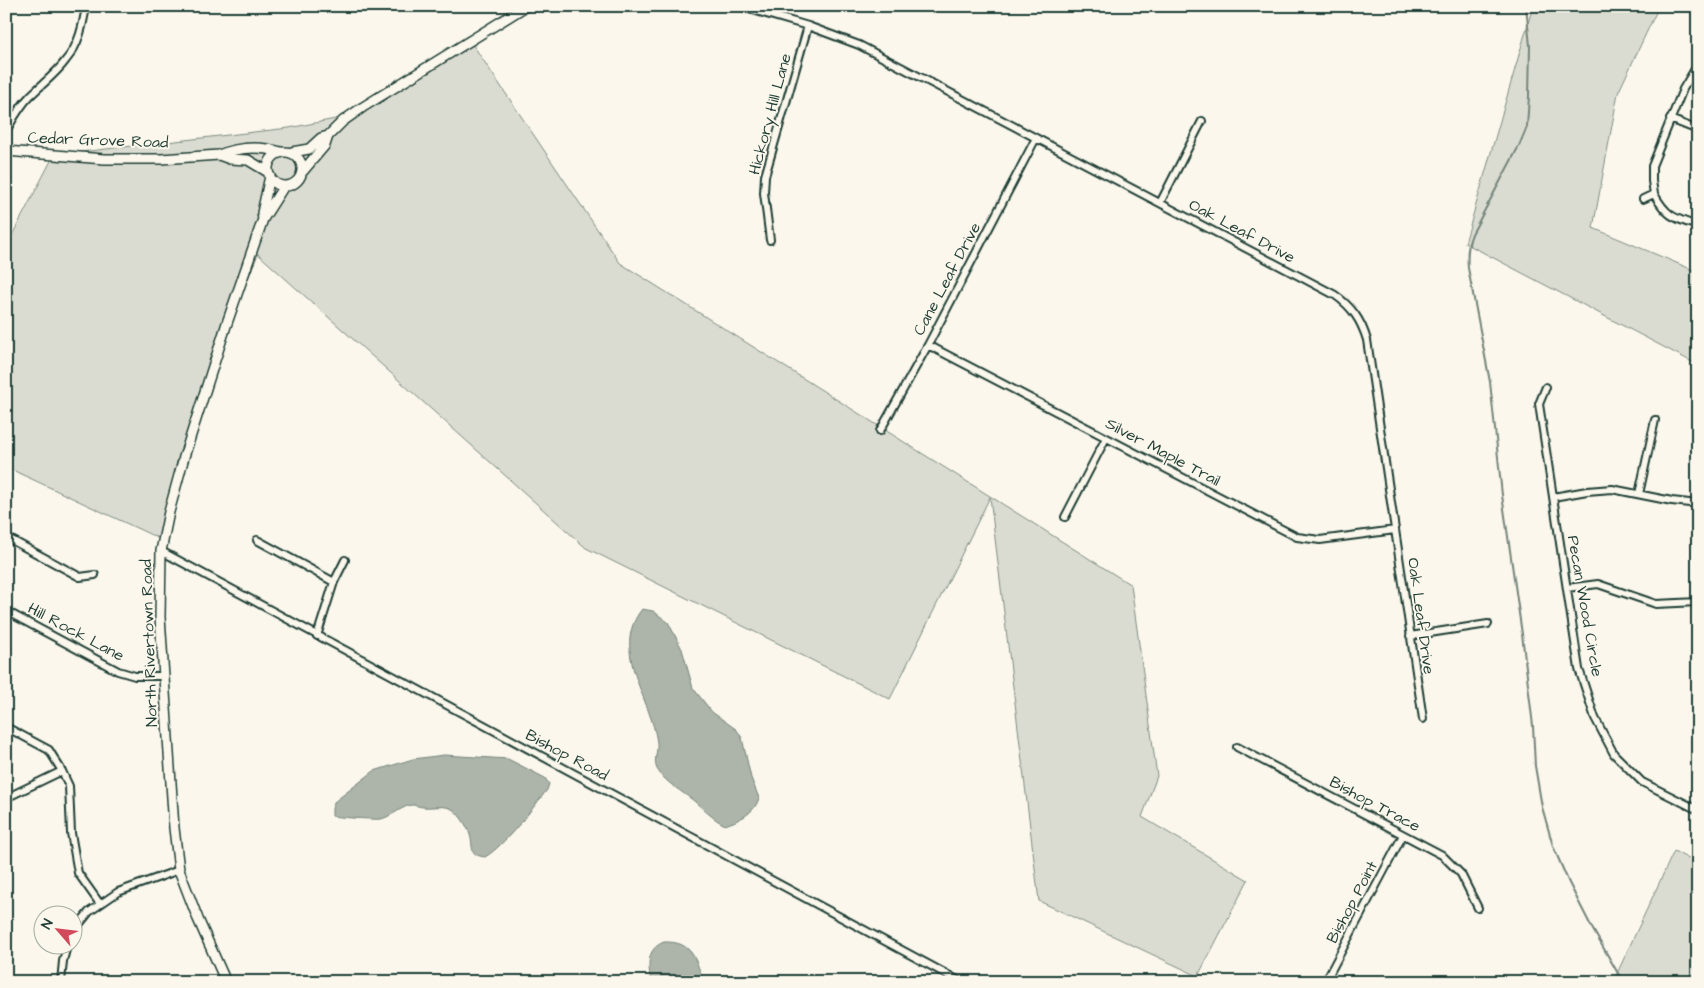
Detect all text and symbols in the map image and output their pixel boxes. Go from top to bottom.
street label: Hickory Hill Lane [743,51,798,177]
street label: Cedar Grove Road [27,127,169,153]
street label: Oak Leaf Drive [1185,194,1299,268]
street label: Cane Leaf Drive [908,218,986,339]
street label: Silver Maple Trail [1102,412,1224,492]
street label: Pecan Wood Circle [1562,534,1608,679]
street label: Oak Leaf Drive [1402,556,1440,676]
street label: North Rivertown Road [135,559,163,727]
street label: Hill Rock Lane [24,597,128,667]
street label: Bishop Road [522,724,612,786]
street label: Bishop Trace [1326,771,1425,837]
street label: Bishop Point [1321,857,1383,947]
north arrow [32,906,82,956]
text: N [37,916,58,933]

